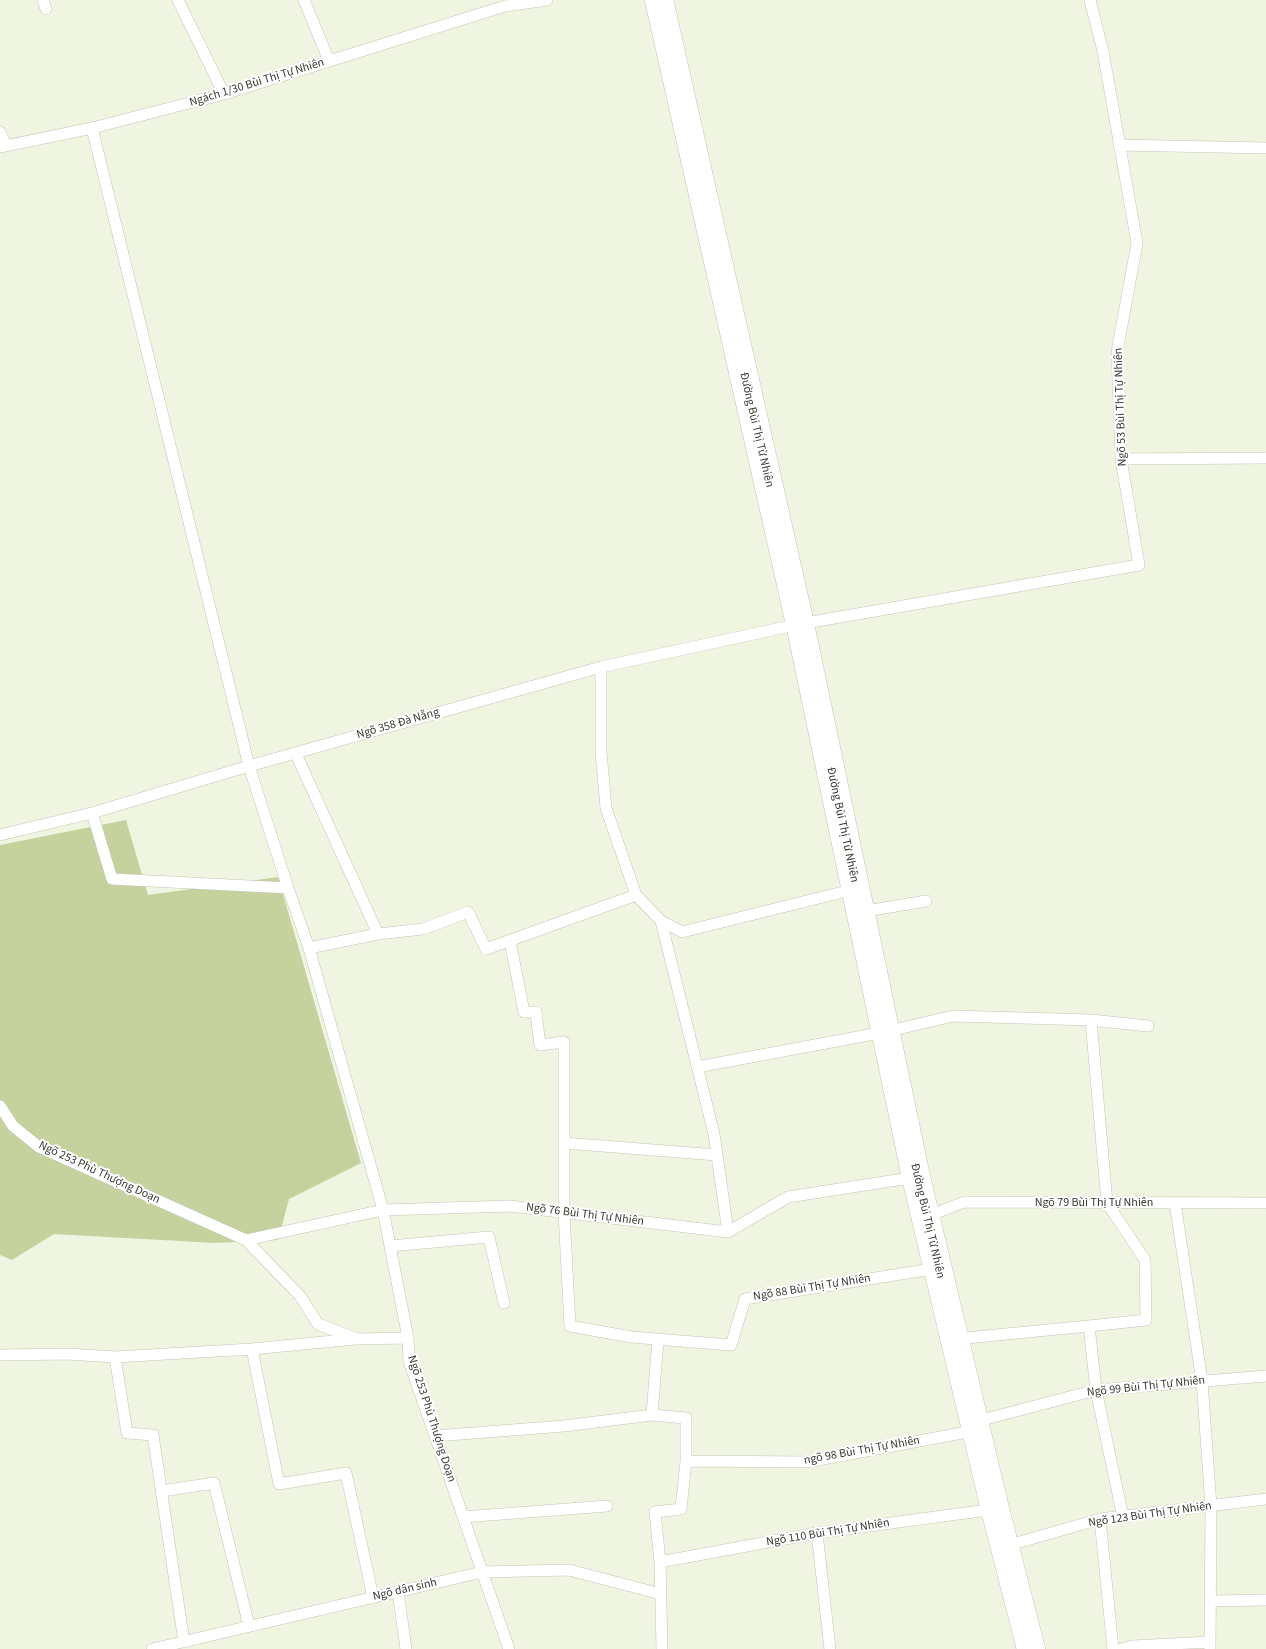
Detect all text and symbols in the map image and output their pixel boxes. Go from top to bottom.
street label: Ngách 1/30 Bùi Thị Tự Nhiên [188,56,326,110]
street label: Ngõ 53 Bùi Thị Tự Nhiên [1112,347,1130,467]
street label: Đường Bùi Thị Từ Nhiên [736,371,776,489]
street label: Ngõ 358 Đà Nẵng [355,705,441,743]
street label: Đường Bùi Thị Từ Nhiên [823,766,861,884]
street label: Ngõ 253 Phù Thượng Doạn [36,1138,162,1208]
street label: Đường Bùi Thị Từ Nhiên [907,1162,947,1280]
street label: Ngõ 79 Bùi Thị Tự Nhiên [1035,1196,1153,1210]
street label: Ngõ 76 Bùi Thị Tự Nhiên [525,1201,645,1229]
street label: Ngõ 88 Bùi Thị Tự Nhiên [752,1272,872,1304]
street label: Ngõ 253 Phù Thượng Doạn [404,1354,458,1484]
street label: Ngõ 99 Bùi Thị Tự Nhiên [1086,1374,1206,1400]
street label: ngõ 98 Bùi Thị Tự Nhiên [803,1434,921,1468]
street label: Ngõ 123 Bùi Thị Tự Nhiên [1087,1499,1213,1531]
street label: Ngõ 110 Bùi Thị Tự Nhiên [765,1516,891,1550]
street label: Ngõ dân sinh [372,1576,438,1604]

